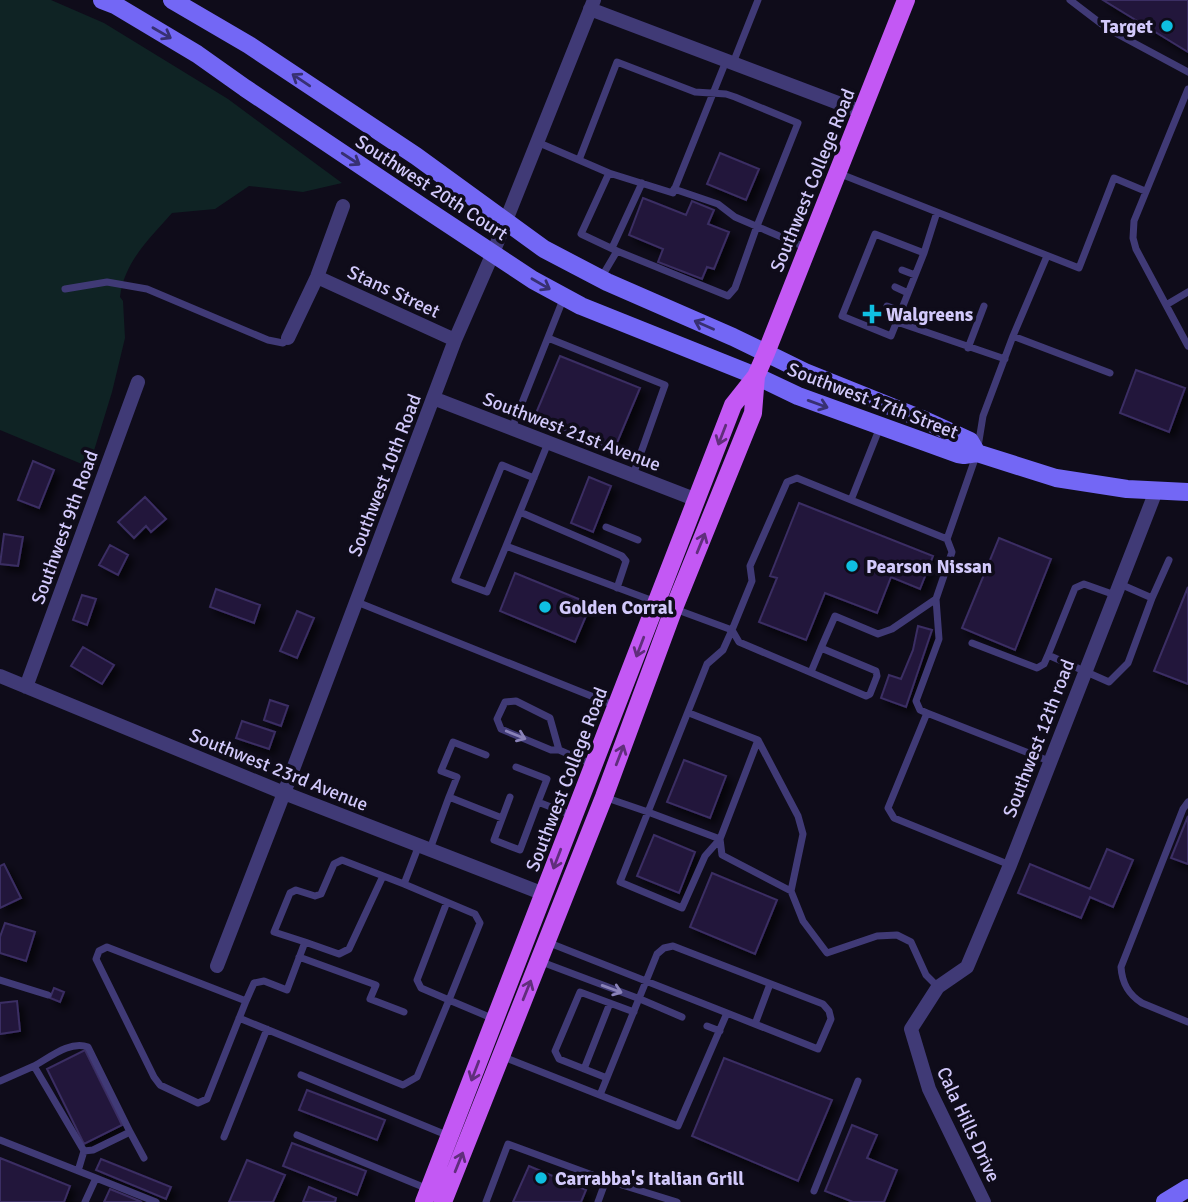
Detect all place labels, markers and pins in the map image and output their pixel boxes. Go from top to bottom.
place label: Target [1101,15,1153,39]
marker: Target [1159,18,1175,34]
place label: Walgreens [886,303,973,327]
marker: Walgreens [864,306,880,322]
place label: Pearson Nissan [866,555,992,579]
marker: Pearson Nissan [844,558,860,574]
place label: Golden Corral [559,596,673,620]
marker: Golden Corral [537,599,553,615]
place label: Carrabba's Italian Grill [555,1167,744,1191]
marker: Carrabba's Italian Grill [533,1170,549,1186]

